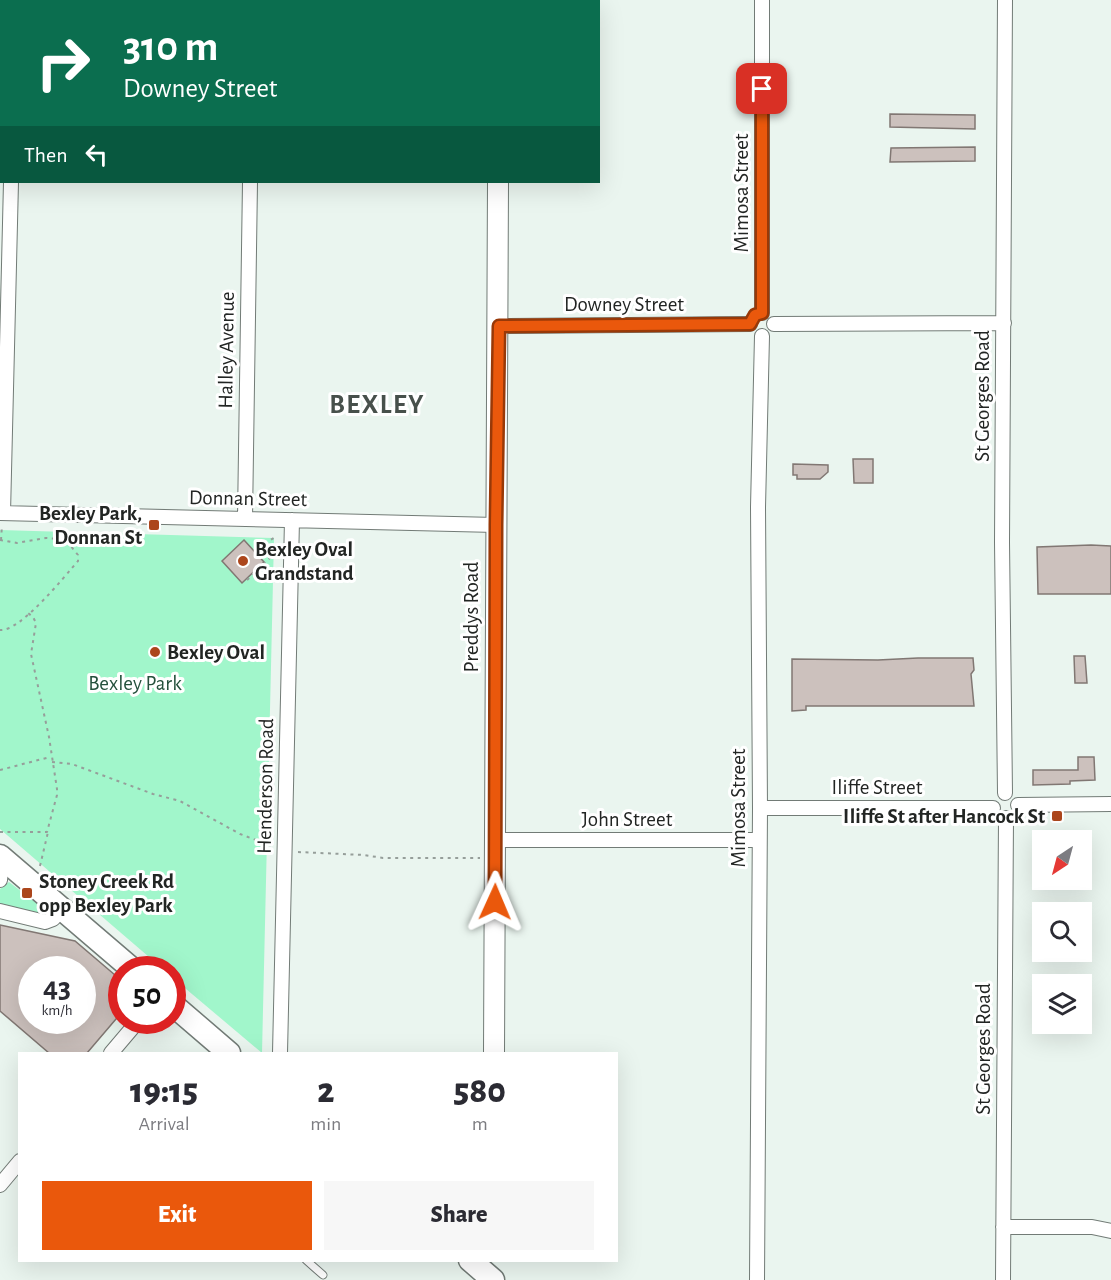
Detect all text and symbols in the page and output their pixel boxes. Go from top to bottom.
icon: right [24,24,102,102]
text: 310 m [123,26,218,68]
pin [736,63,787,114]
icon: arrive [745,72,778,105]
text: Downey Street [123,75,277,102]
street label: Mimosa Street [731,133,752,253]
icon: left [80,138,113,171]
text: Then [24,144,68,166]
street label: Halley Avenue [215,291,238,409]
street label: Downey Street [564,294,684,315]
street label: St Georges Road [972,330,993,462]
district label: BEXLEY [329,391,425,418]
street label: Donnan Street [189,487,308,510]
place label: Bexley Park, Donnan St [39,503,142,548]
marker: Bexley Park, Donnan St [147,518,161,532]
place label: Bexley Oval Grandstand [255,539,354,584]
marker: Bexley Oval Grandstand [236,554,250,568]
street label: Preddys Road [461,561,482,672]
place label: Bexley Oval [167,642,265,663]
marker: Bexley Oval [148,645,162,659]
park label: Bexley Park [88,673,182,694]
street label: Henderson Road [254,718,277,854]
street label: Mimosa Street [728,748,749,868]
street label: Iliffe Street [832,777,923,798]
place label: Iliffe St after Hancock St [843,806,1045,827]
street label: John Street [582,809,673,830]
marker: Iliffe St after Hancock St [1050,809,1064,823]
north arrow [1032,830,1092,890]
map controls [1032,830,1092,1034]
position arrow [463,870,527,934]
place label: Stoney Creek Rd opp Bexley Park [39,871,174,916]
marker: Stoney Creek Rd opp Bexley Park [20,886,34,900]
button: search [1032,902,1092,962]
speed limit sign: 50 [108,956,186,1034]
text: 43 [43,973,71,1003]
button: layers [1032,974,1092,1034]
street label: St Georges Road [973,983,994,1115]
text: km/h [42,1003,72,1018]
text: 19:15 [130,1073,198,1109]
text: 2 [317,1073,334,1109]
text: 580 [453,1073,506,1109]
text: Arrival [138,1114,190,1134]
text: min [310,1114,341,1134]
text: m [472,1114,488,1134]
button: Exit [42,1181,312,1250]
button: Share [324,1181,594,1250]

